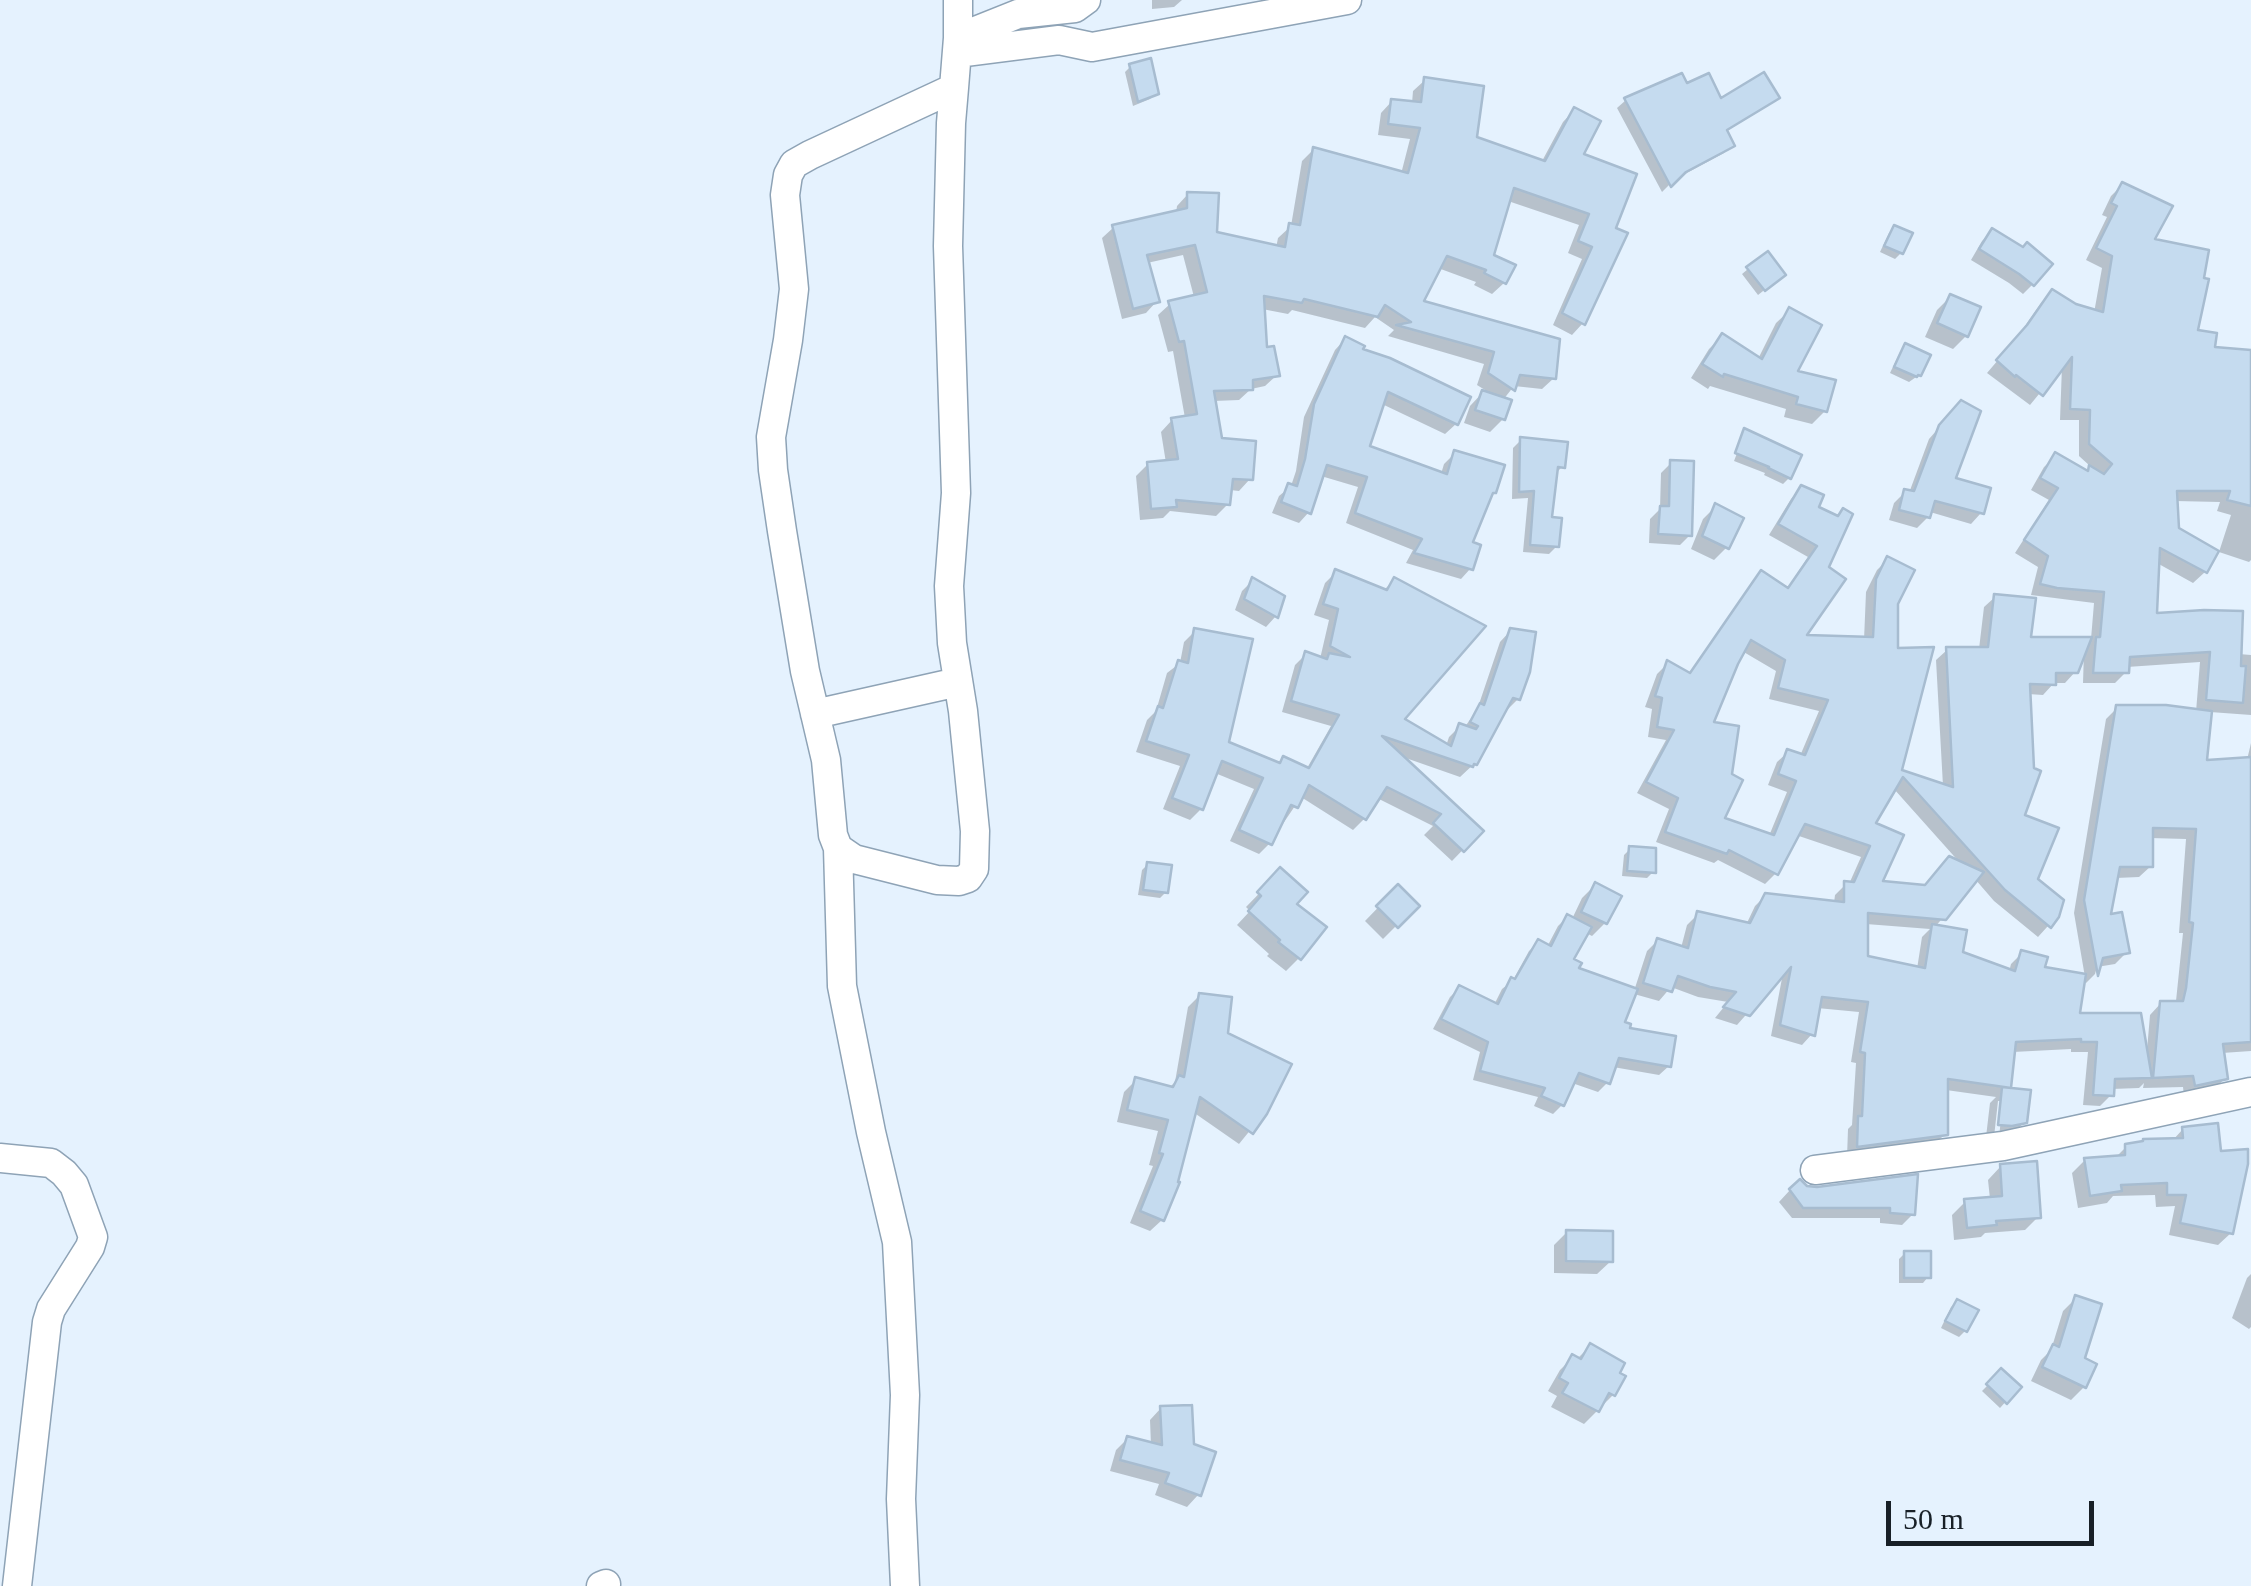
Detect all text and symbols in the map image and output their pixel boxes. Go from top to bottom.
scale bar [1891,1481,2098,1543]
text: 50 m [1903,1502,1964,1535]

